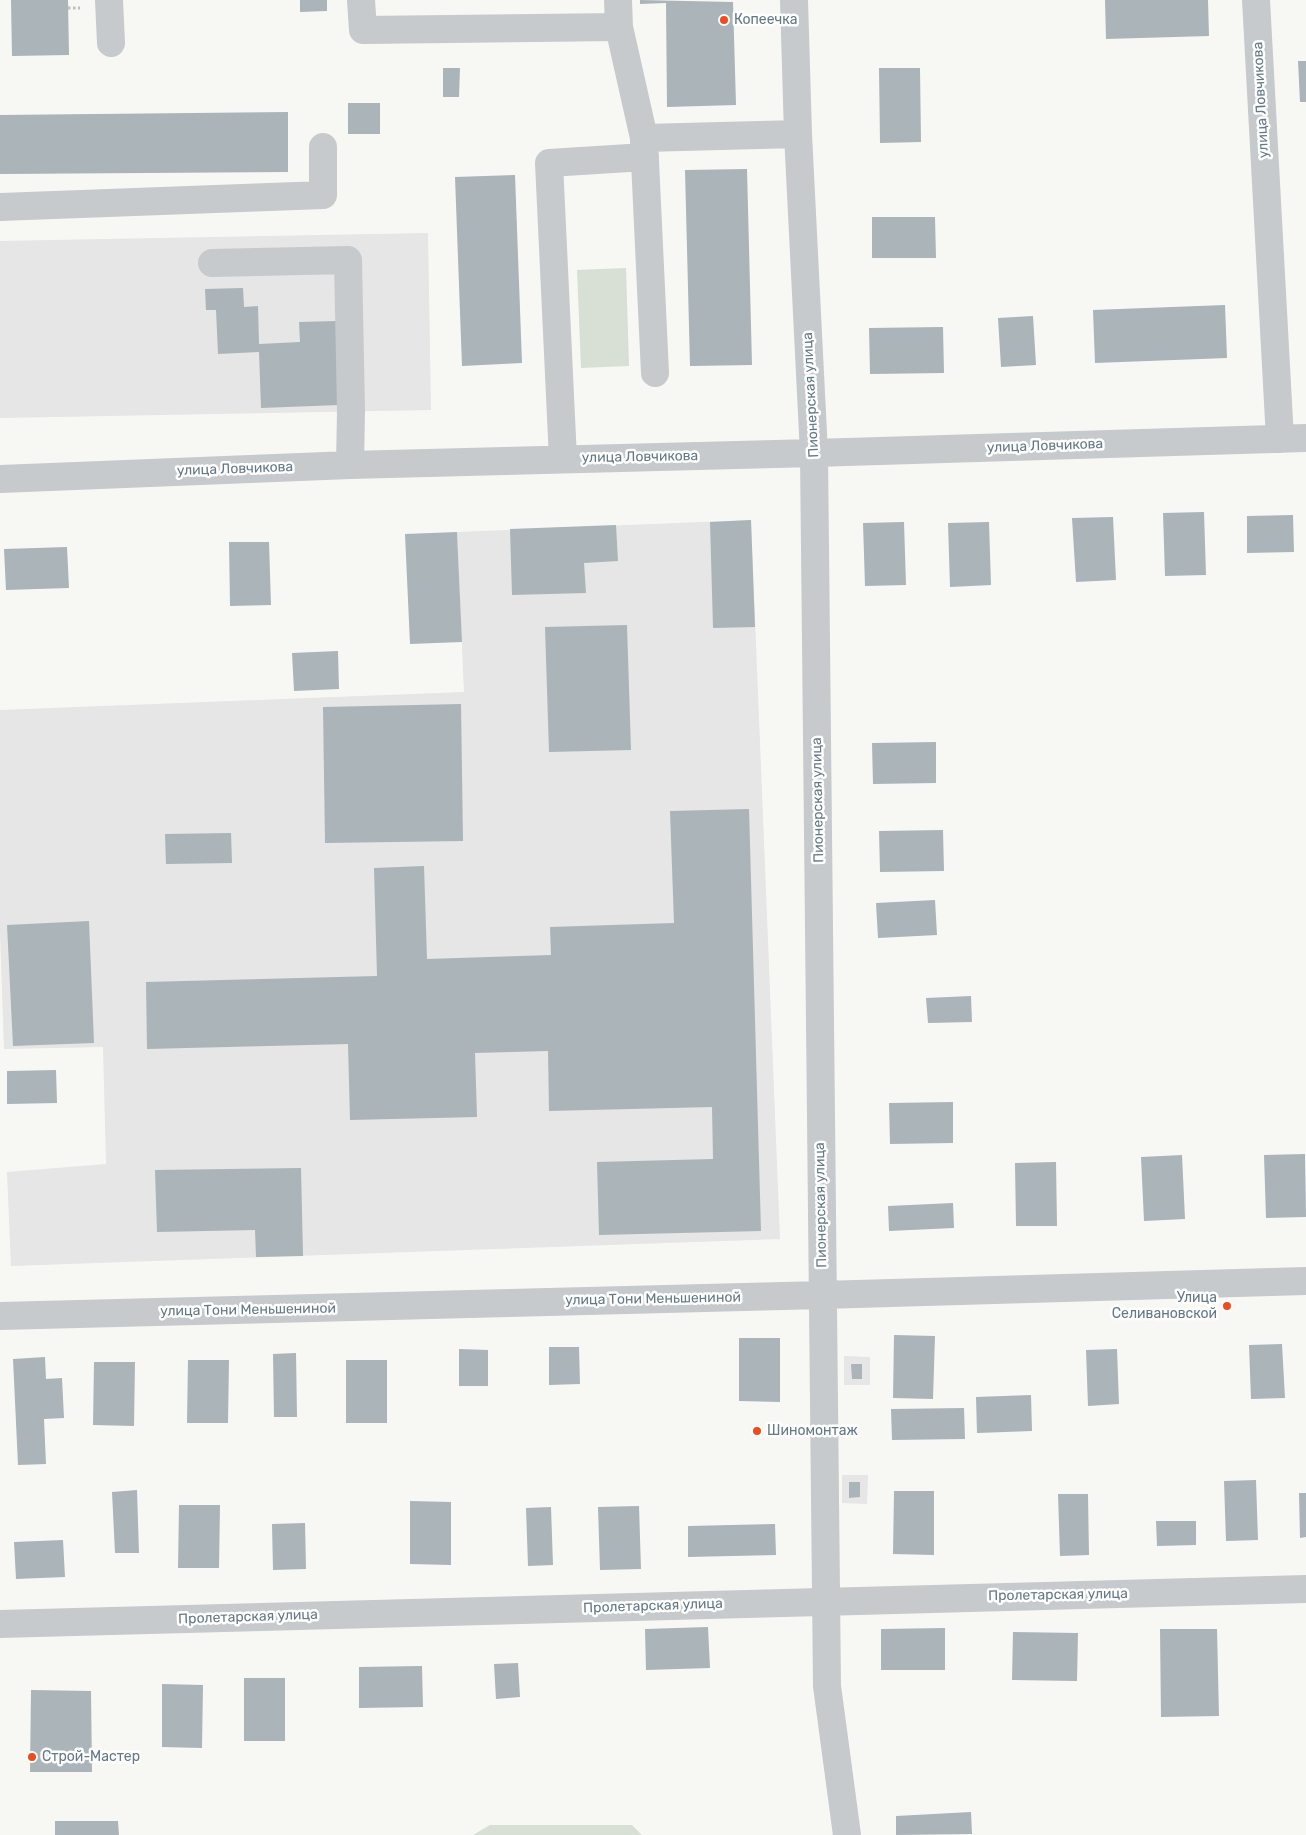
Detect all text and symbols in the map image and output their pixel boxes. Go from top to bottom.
place label: Копеечка [734,12,797,28]
marker: Копеечка [718,14,730,26]
street label: улица Ловчикова [1250,41,1272,159]
street label: Пионерская улица [799,332,823,458]
street label: улица Ловчикова [987,436,1103,456]
street label: улица Ловчикова [582,448,698,466]
street label: улица Ловчикова [177,459,293,479]
street label: Пионерская улица [809,737,827,863]
street label: Пионерская улица [812,1142,830,1268]
street label: улица Тони Меньшениной [565,1289,741,1309]
place label: Улица Селивановской [1112,1290,1217,1322]
street label: улица Тони Меньшениной [160,1300,336,1320]
marker: Улица Селивановской [1221,1300,1233,1312]
place label: Шиномонтаж [767,1423,858,1439]
marker: Шиномонтаж [751,1425,763,1437]
street label: Пролетарская улица [988,1585,1128,1605]
street label: Пролетарская улица [583,1595,723,1617]
street label: Пролетарская улица [178,1606,318,1628]
place label: Строй-Мастер [42,1749,140,1765]
marker: Строй-Мастер [26,1751,38,1763]

